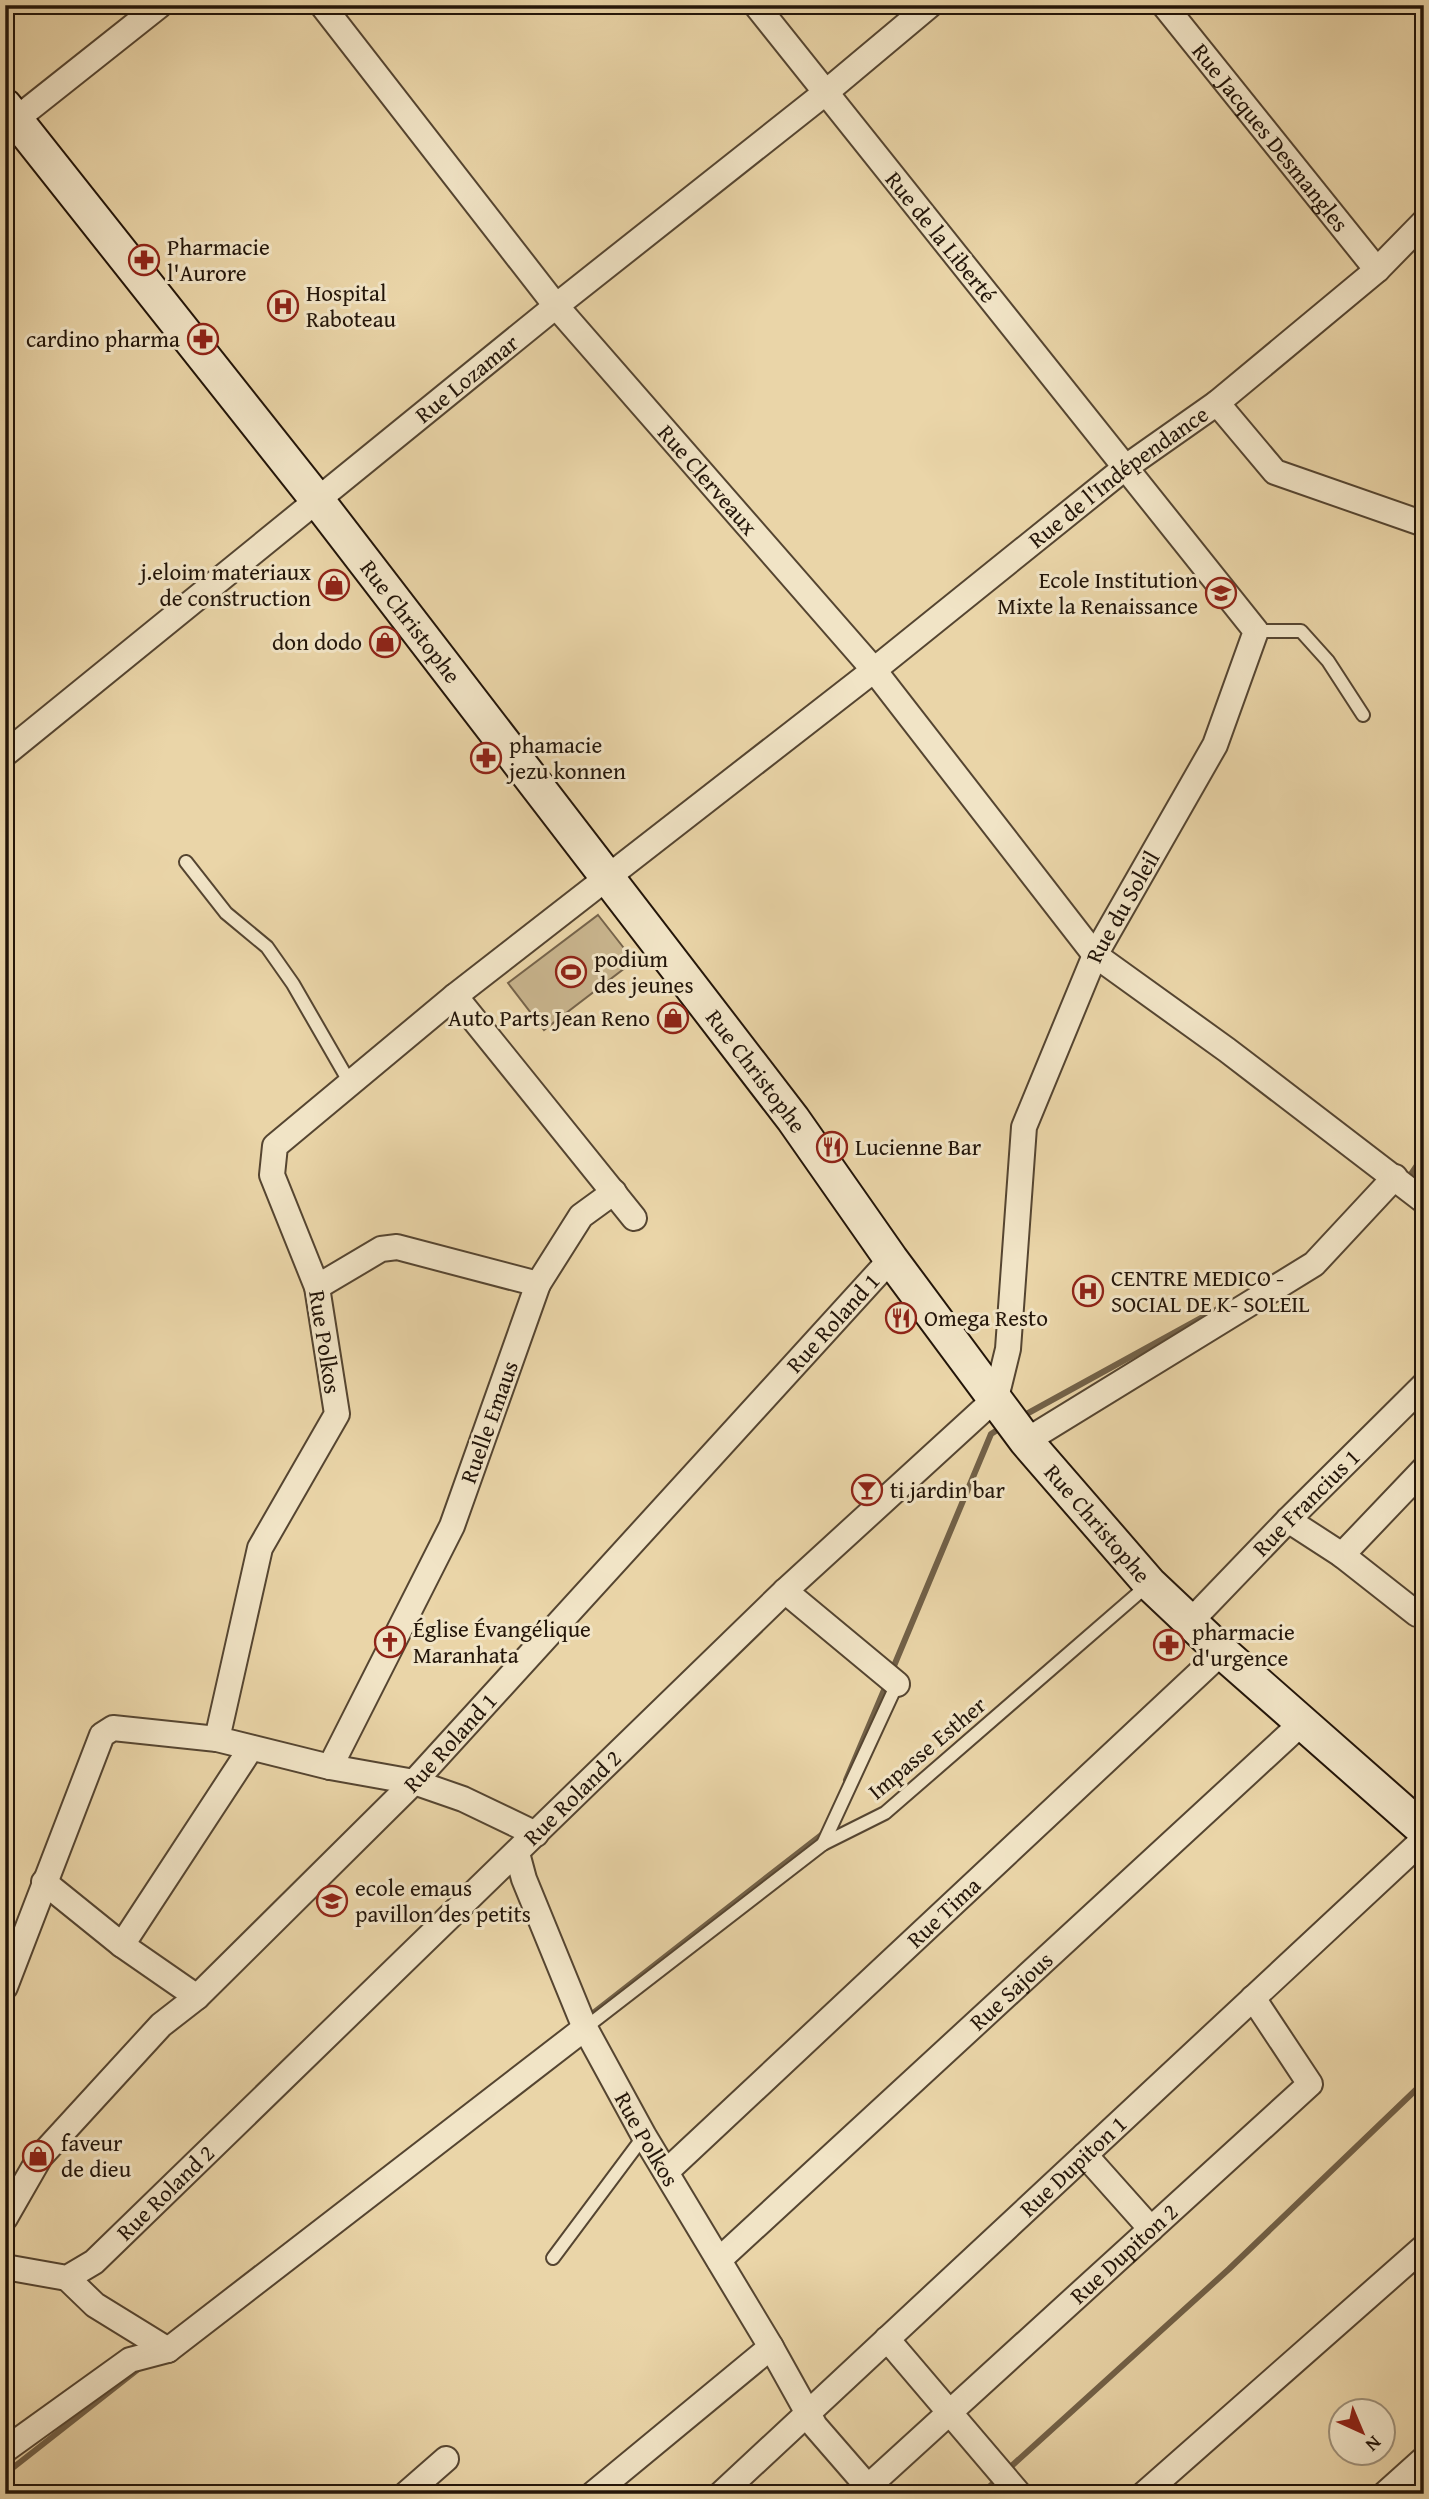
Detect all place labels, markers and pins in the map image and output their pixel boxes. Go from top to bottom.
place label: Pharmacie l'Aurore [167,230,270,289]
pharmacy icon: Pharmacie l'Aurore [127,243,161,277]
place label: Hospital Raboteau [306,276,397,335]
hospital icon: Hospital Raboteau [266,289,300,323]
place label: cardino pharma [26,322,180,355]
pharmacy icon: cardino pharma [186,322,220,356]
place label: j.eloim materiaux de construction [137,555,311,614]
place label: Ecole Institution Mixte la Renaissance [997,563,1198,622]
shop icon: j.eloim materiaux de construction [317,568,351,602]
school or university icon: Ecole Institution Mixte la Renaissance [1204,576,1238,610]
place label: don dodo [272,625,362,658]
shop icon: don dodo [368,625,402,659]
place label: phamacie jezu konnen [506,728,626,787]
pharmacy icon: phamacie jezu konnen [469,741,503,775]
place label: podium des jeunes [594,942,694,1001]
sports icon: podium des jeunes [554,955,588,989]
place label: Auto Parts Jean Reno [448,1001,650,1034]
shop icon: Auto Parts Jean Reno [656,1001,690,1035]
restaurant icon: Lucienne Bar [815,1130,849,1164]
place label: Lucienne Bar [855,1130,982,1163]
place label: CENTRE MEDICO - SOCIAL DE K- SOLEIL [1111,1261,1310,1320]
hospital icon: CENTRE MEDICO - SOCIAL DE K- SOLEIL [1071,1274,1105,1308]
restaurant icon: Omega Resto [884,1301,918,1335]
place label: Omega Resto [924,1301,1048,1334]
bar icon: ti jardin bar [850,1473,884,1507]
place label: ti jardin bar [890,1473,1005,1506]
place label: Église Évangélique Maranhata [413,1612,591,1671]
place label: pharmacie d'urgence [1192,1615,1295,1674]
church icon: Église Évangélique Maranhata [373,1625,407,1659]
pharmacy icon: pharmacie d'urgence [1152,1628,1186,1662]
place label: ecole emaus pavillon des petits [355,1871,531,1930]
school or university icon: ecole emaus pavillon des petits [315,1884,349,1918]
place label: faveur de dieu [61,2126,132,2185]
shop icon: faveur de dieu [21,2139,55,2173]

